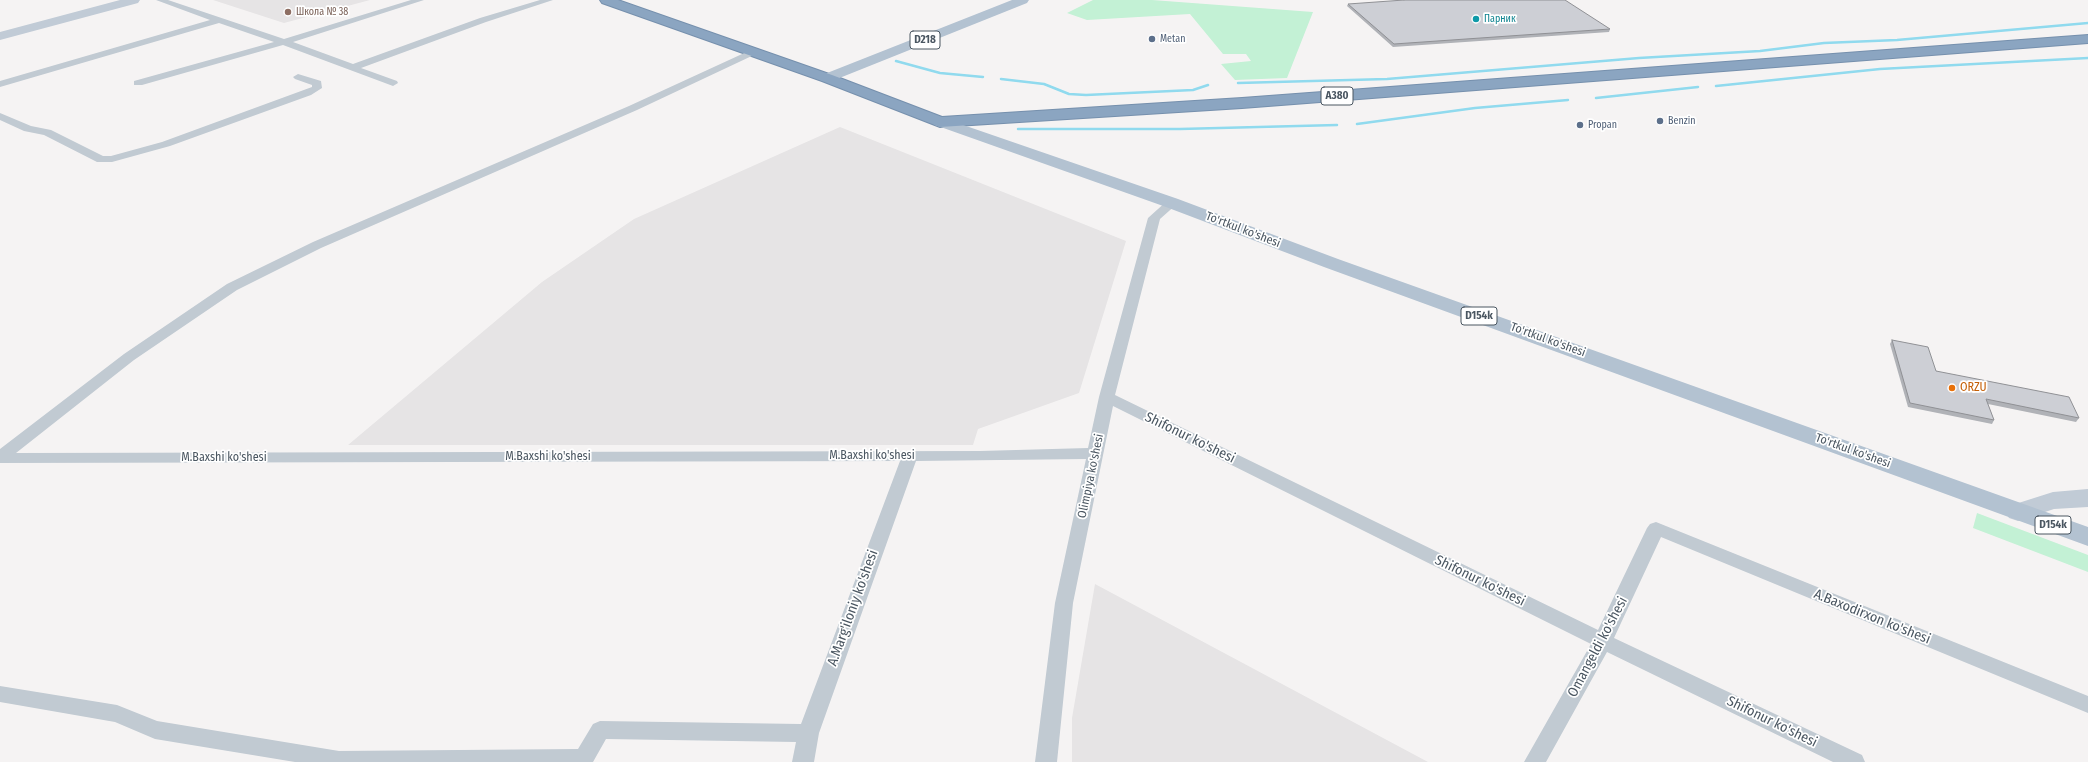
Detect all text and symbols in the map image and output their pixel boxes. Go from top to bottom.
place label: Школа № 38 [296,6,348,18]
marker: Школа № 38 [283,7,293,17]
place label: Парник [1484,13,1516,25]
marker: Парник [1471,14,1481,24]
road number: D218 [910,31,940,49]
place label: Metan [1160,33,1185,45]
marker: Metan [1147,34,1157,44]
road number: A380 [1321,87,1353,105]
place label: Benzin [1668,115,1695,127]
marker: Benzin [1655,116,1665,126]
place label: Propan [1588,119,1617,131]
marker: Propan [1575,120,1585,130]
street label: To'rtkul ko'shesi [1204,209,1282,251]
road number: D154k [1461,307,1497,325]
street label: To'rtkul ko'shesi [1508,320,1588,360]
place label: ORZU [1960,381,1987,395]
marker: ORZU [1947,383,1957,393]
street label: Shifonur ko'shesi [1142,409,1238,467]
street label: To'rtkul ko'shesi [1813,431,1893,471]
street label: Olimpiya ko'shesi [1075,433,1107,519]
street label: M.Baxshi ko'shesi [829,449,915,463]
street label: M.Baxshi ko'shesi [505,450,591,464]
street label: M.Baxshi ko'shesi [181,451,267,465]
road number: D154k [2035,516,2071,534]
street label: A.Marg'iloniy ko'shesi [824,548,882,668]
street label: Shifonur ko'shesi [1432,552,1528,610]
street label: A.Baxodirxon ko'shesi [1811,586,1933,648]
street label: Omangeldi ko'shesi [1565,594,1631,700]
street label: Shifonur ko'shesi [1724,693,1820,751]

